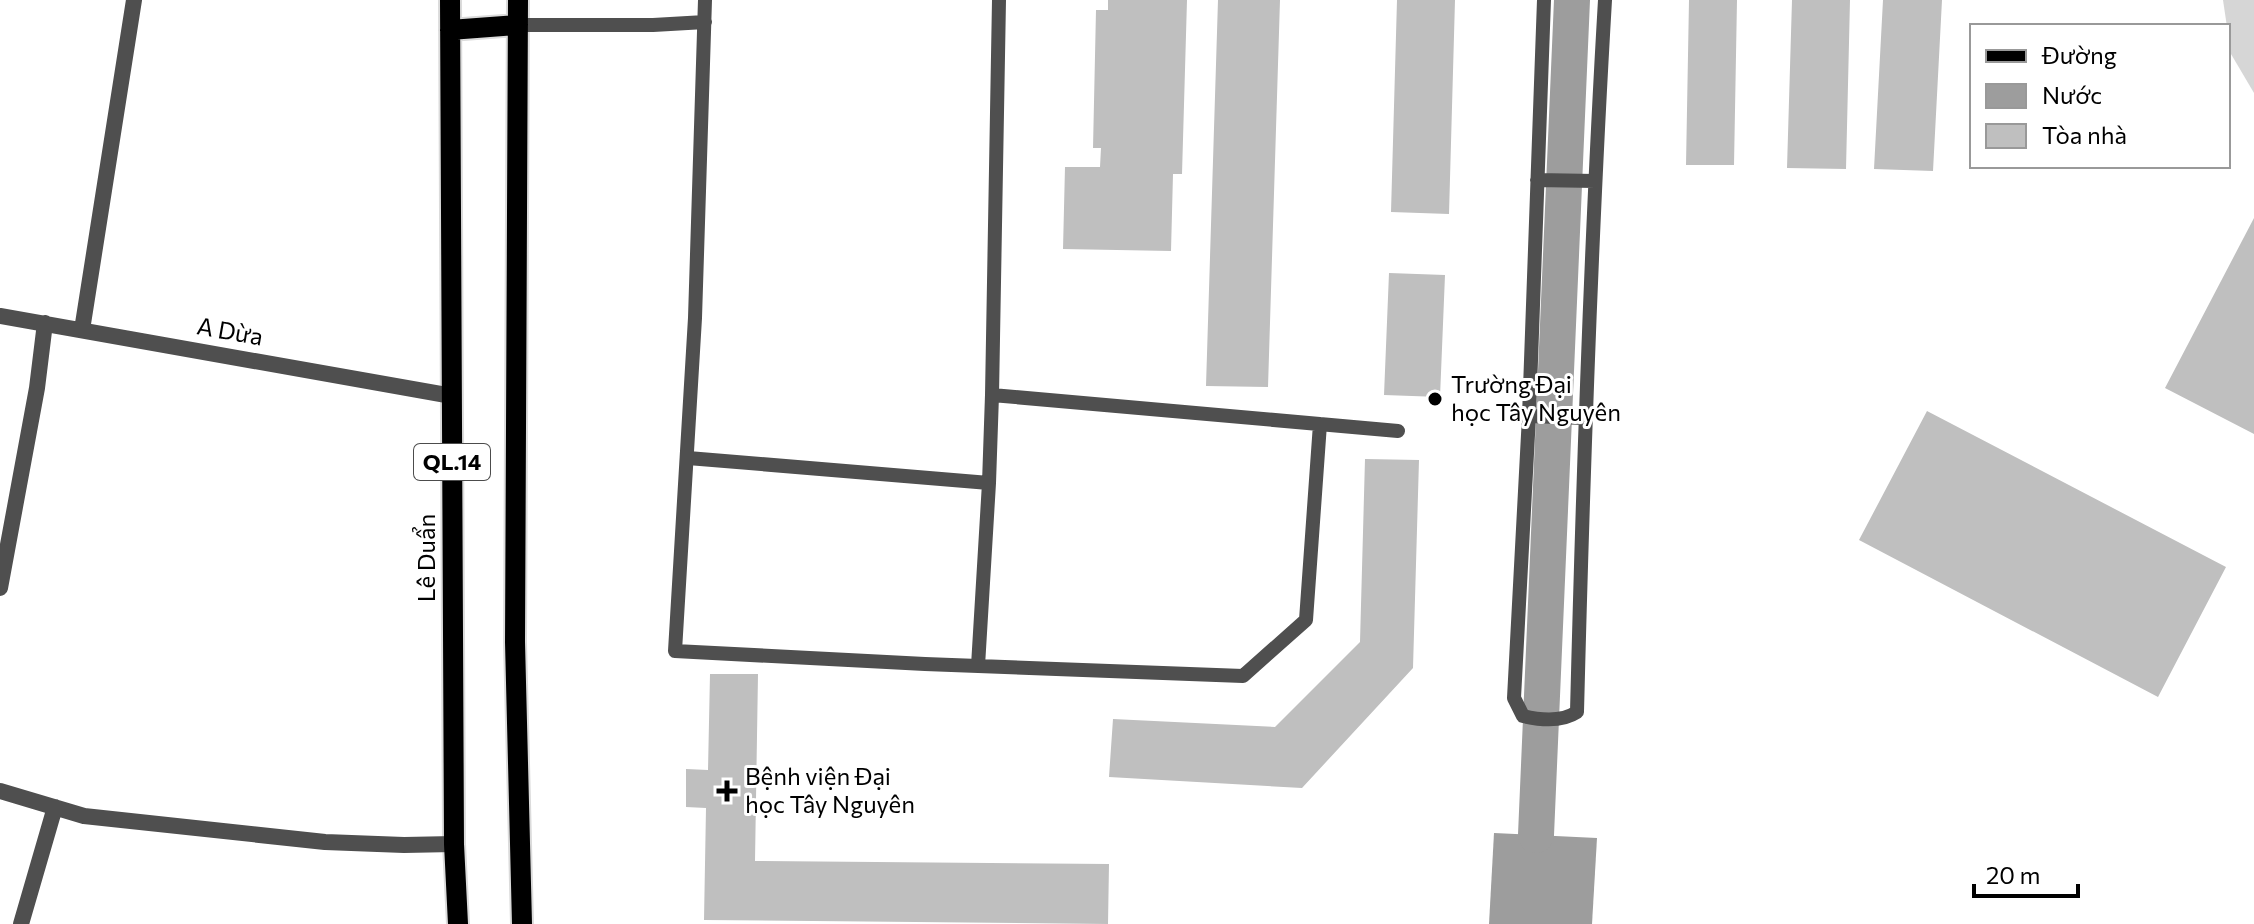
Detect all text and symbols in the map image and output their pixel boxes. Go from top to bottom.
legend [1970,24,2230,168]
text: Đường [2041,40,2117,69]
text: Nước [2042,80,2102,109]
text: Tòa nhà [2042,120,2127,149]
street label: A Dừa [195,310,266,351]
place label: Trường Đại học Tây Nguyên [1451,369,1621,426]
marker: Trường Đại học Tây Nguyên [1426,390,1444,408]
road number: QL.14 [414,444,490,480]
street label: Lê Duẩn [411,514,440,602]
place label: Bệnh viện Đại học Tây Nguyên [745,761,915,818]
marker: Bệnh viện Đại học Tây Nguyên [716,780,738,802]
scale bar [1974,848,2078,898]
text: 20 m [1986,860,2040,889]

